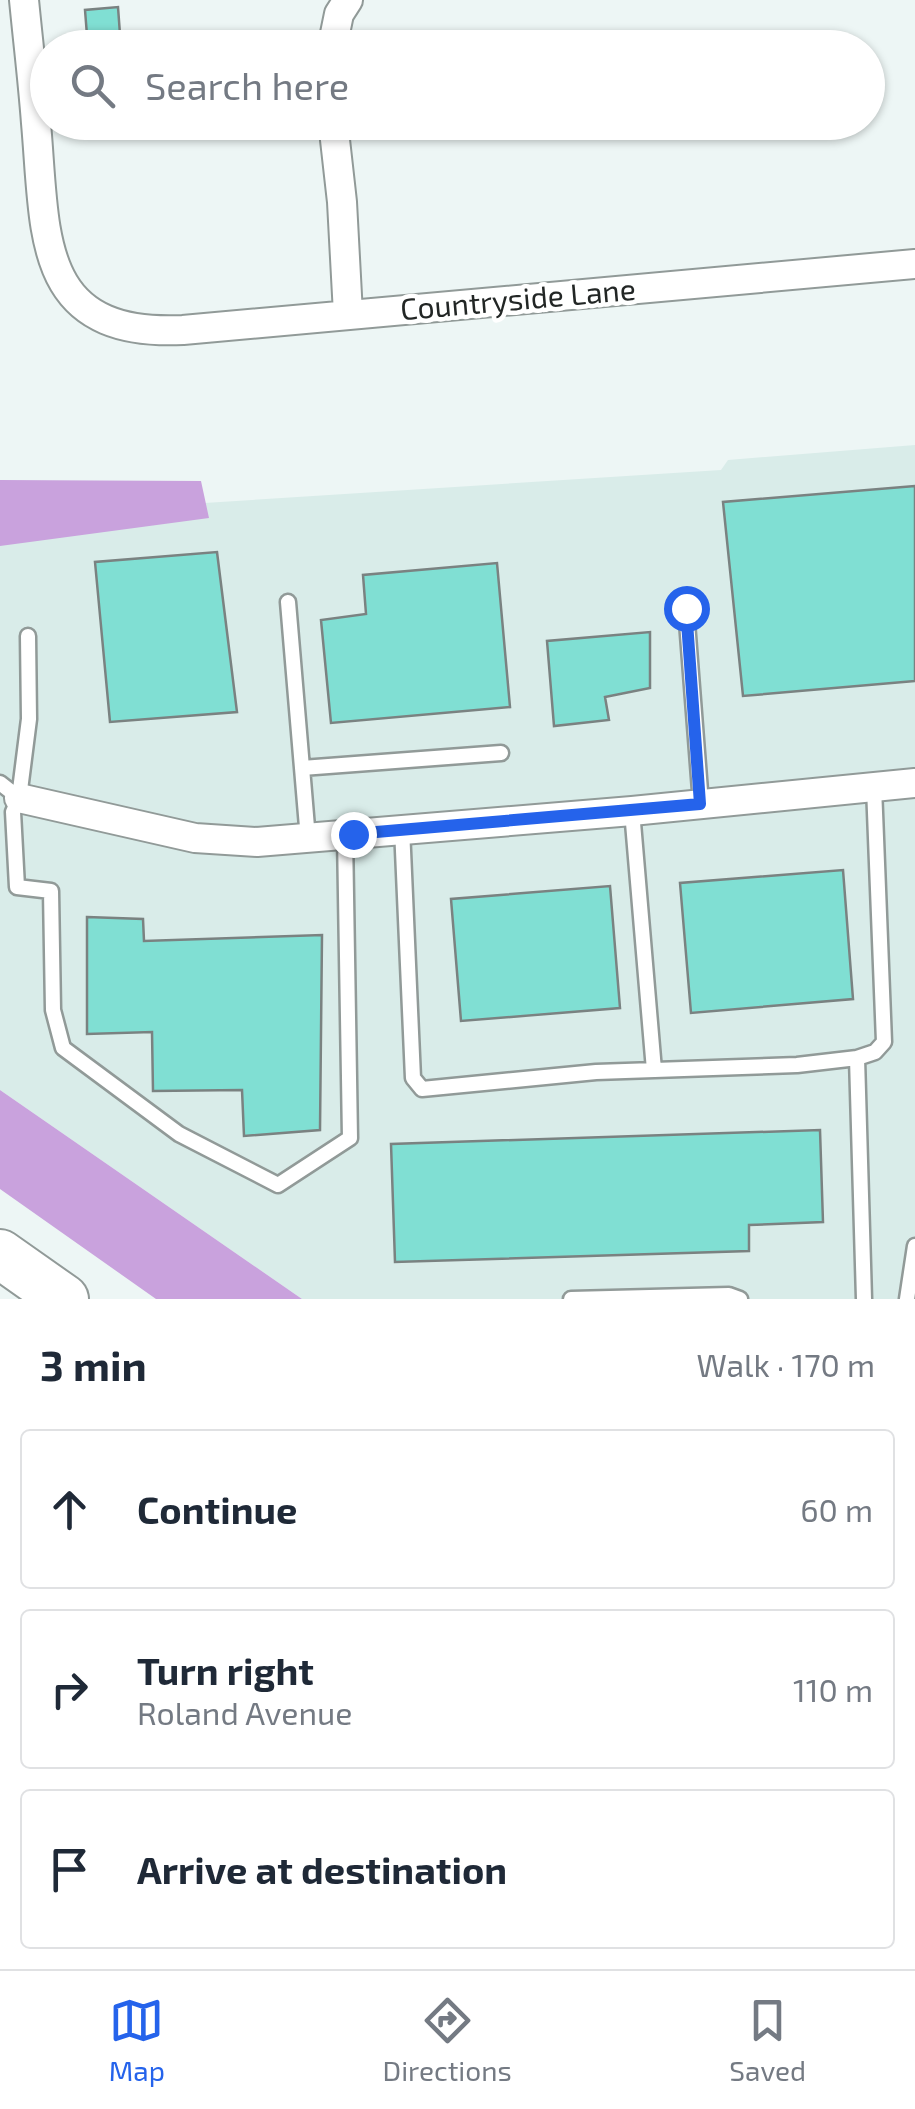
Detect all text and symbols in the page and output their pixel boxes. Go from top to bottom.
search box [30,30,885,140]
icon: search [65,58,120,113]
text: Search here [145,62,349,108]
street label: Countryside Lane [399,270,637,326]
route start [664,586,710,632]
route end [331,812,377,858]
text: 3 min [40,1339,147,1389]
text: Walk · 170 m [697,1345,875,1383]
icon: ahead [42,1482,97,1537]
text: Continue [137,1486,297,1532]
text: 60 m [800,1490,873,1528]
text: Turn right [137,1647,314,1693]
icon: right [42,1662,97,1717]
text: 110 m [793,1670,873,1708]
text: Roland Avenue [137,1693,352,1731]
icon: arrive [42,1842,97,1897]
text: Arrive at destination [137,1846,507,1892]
tab: Map [109,1993,165,2087]
tab: Directions [383,1993,512,2087]
tab: Saved [729,1993,806,2087]

